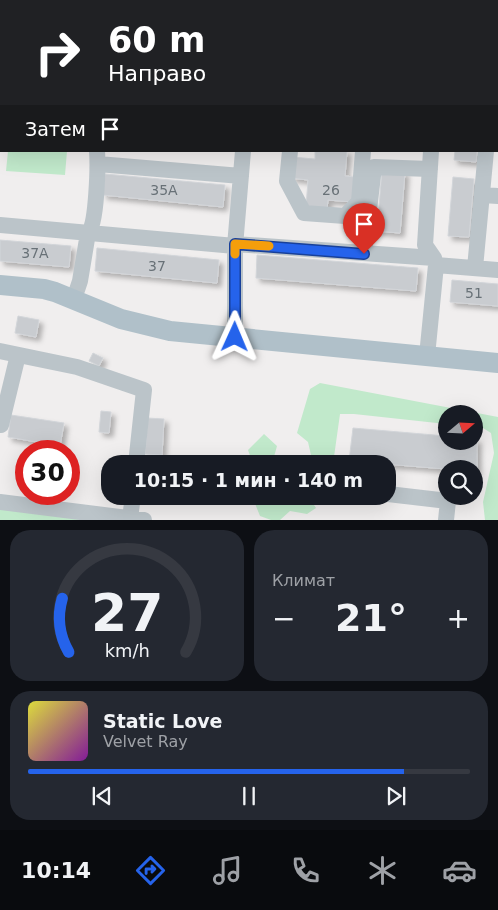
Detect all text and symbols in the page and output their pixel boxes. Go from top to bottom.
icon: right [25,20,90,85]
text: 60 m [108,20,205,60]
text: Направо [108,61,206,86]
icon: arrive [96,115,124,143]
text: Затем [25,118,86,140]
house number: 35А [150,182,178,198]
house number: 26 [322,182,340,198]
pin [343,203,385,254]
icon: arrive [350,210,378,238]
house number: 37А [21,245,49,261]
house number: 37 [148,258,166,274]
house number: 51 [465,285,483,301]
position arrow [208,310,260,362]
north arrow [438,405,482,450]
map controls [438,405,483,505]
speed limit sign: 30 [15,440,80,505]
button: search [438,460,483,505]
text: 10:15 · 1 мин · 140 m [134,469,363,491]
text: Климат [272,571,335,590]
text: 27 [91,583,163,643]
text: 21° [335,596,407,640]
text: − [272,602,295,635]
text: + [447,602,470,635]
text: km/h [104,640,150,661]
text: Static Love [103,710,223,732]
text: Velvet Ray [103,732,188,751]
icon: previous [88,782,116,810]
icon: pause [235,782,263,810]
icon: next [382,782,410,810]
icon: directions [133,853,168,888]
icon: music [210,853,245,888]
icon: phone [288,853,323,888]
icon: climate [365,853,400,888]
icon: car [442,853,477,888]
text: 10:14 [21,858,91,883]

